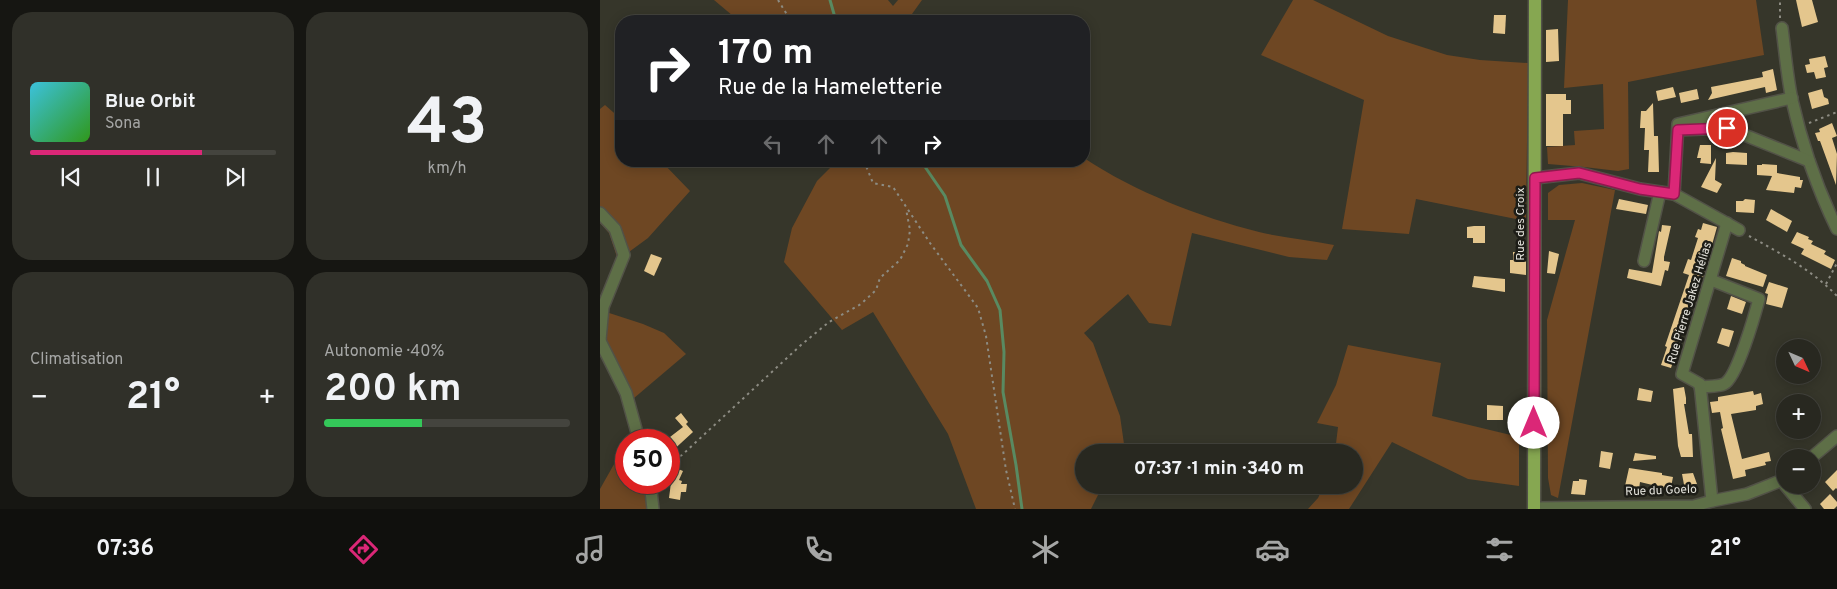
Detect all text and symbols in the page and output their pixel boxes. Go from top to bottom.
text: 170 m [718,32,813,76]
icon: right [635,35,700,100]
text: Rue de la Hameletterie [718,75,942,102]
text: 43 [407,85,487,167]
text: Blue Orbit [105,90,195,114]
pin [1706,107,1748,149]
text: Sona [105,114,141,134]
icon: arrive [1713,114,1741,142]
icon: left [759,130,787,158]
icon: ahead [812,130,840,158]
icon: ahead [865,130,893,158]
icon: right [918,130,946,158]
text: km/h [428,159,466,179]
icon: previous [57,163,85,191]
icon: pause [139,163,167,191]
icon: next [221,163,249,191]
street label: Rue des Croix [1513,187,1529,261]
street label: Rue Pierre Jakez Hélias [1664,240,1716,366]
north arrow [1776,339,1821,384]
map controls [1776,339,1821,494]
text: Autonomie · 40% [324,342,445,362]
text: Climatisation [30,350,123,370]
text: 200 km [324,366,461,415]
text: 21° [126,374,180,423]
text: − [30,381,48,417]
text: + [258,381,276,417]
button: + [1776,394,1821,439]
position arrow [1507,396,1559,448]
speed limit sign: 50 [615,429,680,494]
button: − [1776,449,1821,494]
text: 07:37 · 1 min · 340 m [1134,457,1304,481]
street label: Rue du Goelo [1625,482,1697,500]
icon: directions [346,532,381,567]
icon: music [573,532,608,567]
icon: phone [801,532,836,567]
icon: climate [1028,532,1063,567]
icon: car [1255,532,1290,567]
icon: filters [1482,532,1517,567]
text: 07:36 [96,536,154,563]
text: 21° [1709,536,1741,563]

